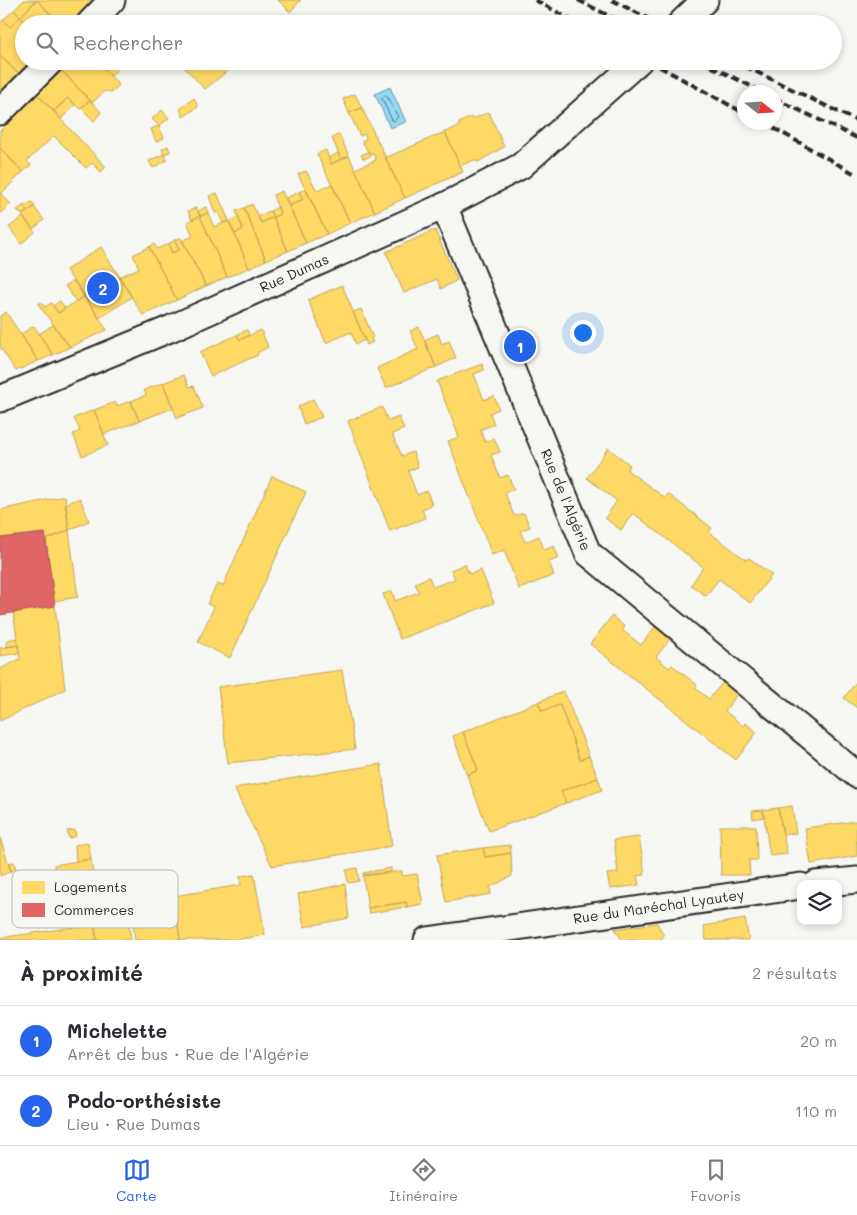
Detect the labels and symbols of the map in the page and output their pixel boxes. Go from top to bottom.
north arrow [737,85,782,130]
street label: Rue Dumas [256,249,332,297]
pin: 2 [87,269,119,307]
your location [570,320,596,346]
pin: 1 [504,327,536,365]
street label: Rue de l'Algérie [537,446,596,553]
legend [12,870,178,928]
text: Logements [54,877,127,896]
street label: Rue du Maréchal Lyautey [572,884,745,928]
text: Commerces [54,900,134,919]

